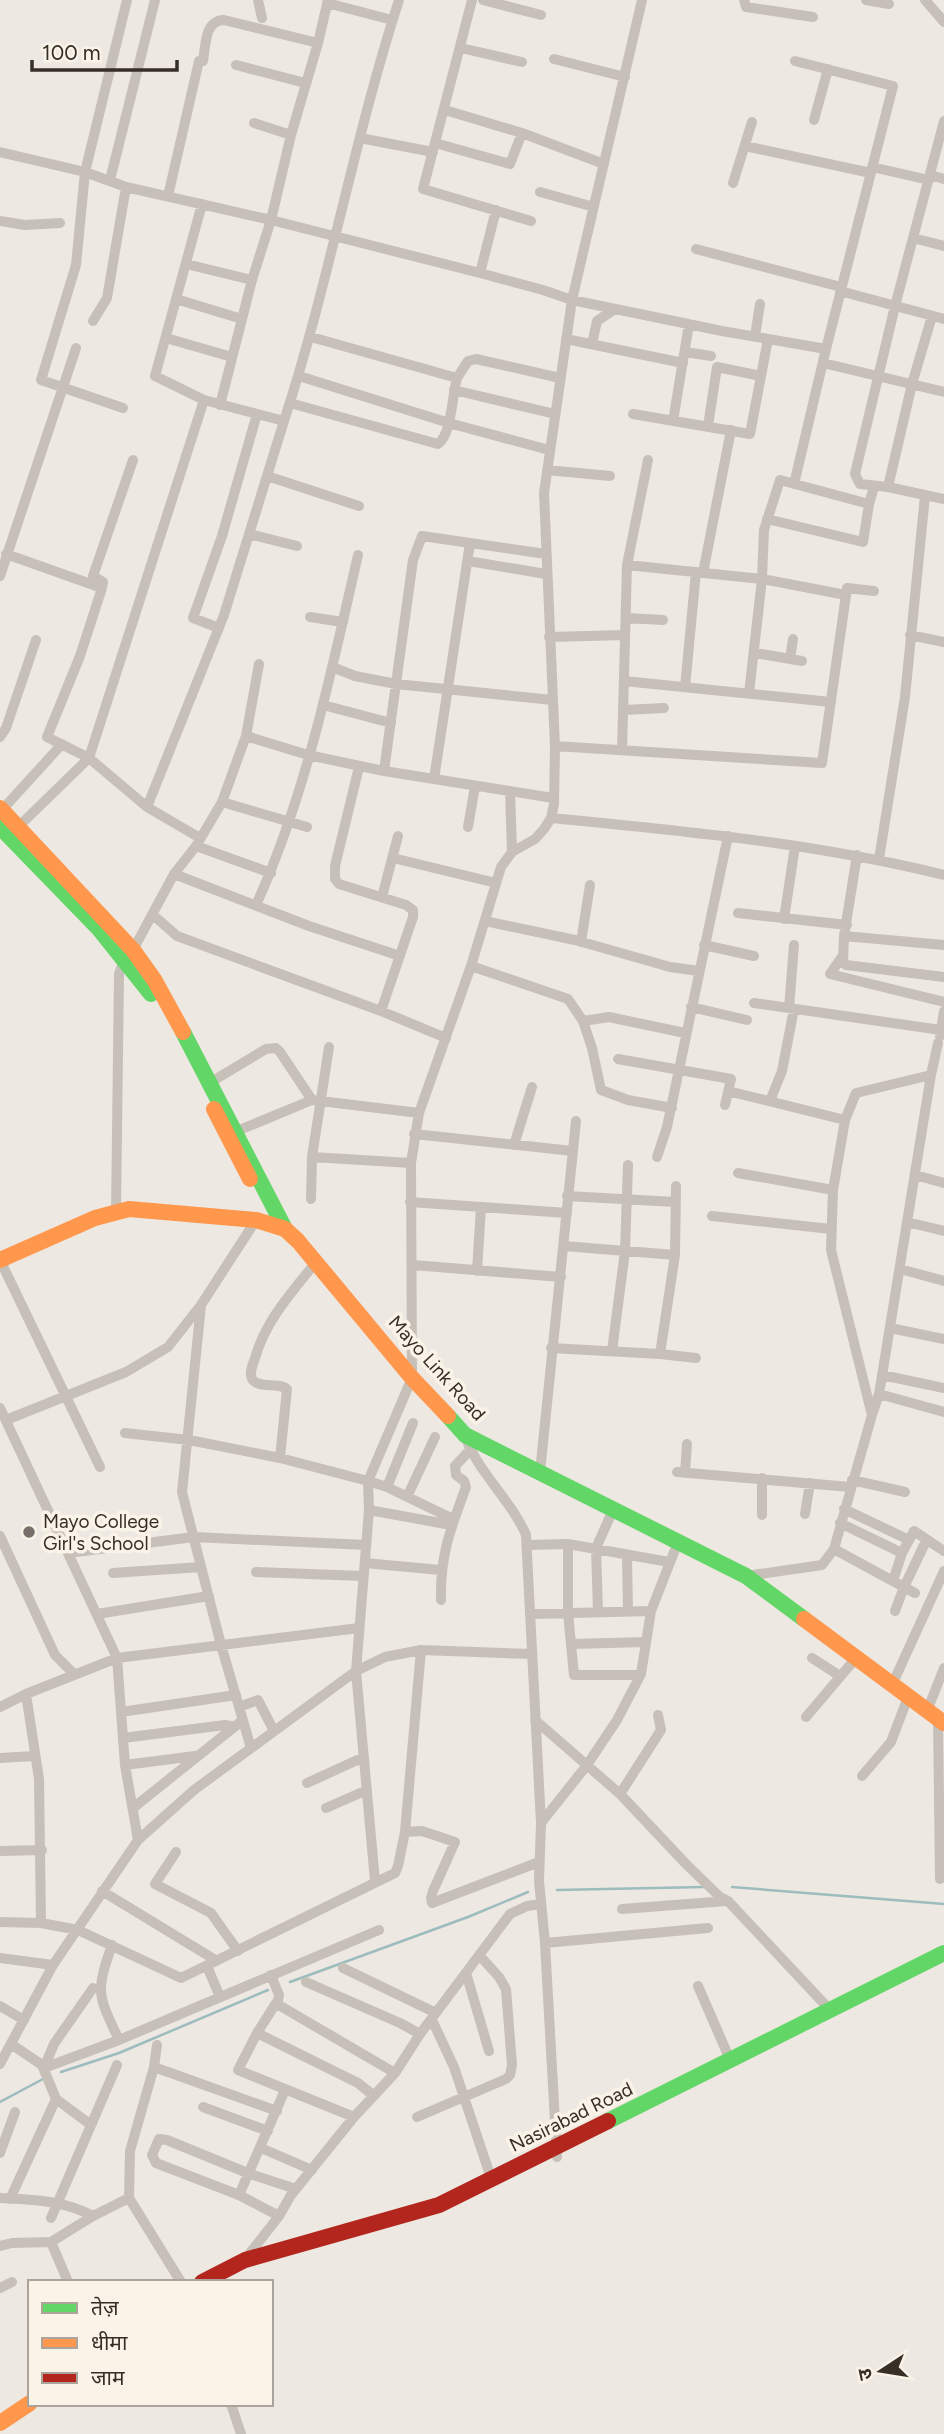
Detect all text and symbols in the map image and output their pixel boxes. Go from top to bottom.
scale bar [32,28,177,72]
text: 100 m [42,40,101,65]
street label: Mayo Link Road [384,1311,490,1425]
place label: Mayo College Girl's School [43,1510,159,1555]
marker: Mayo College Girl's School [21,1524,37,1540]
street label: Nasirabad Road [506,2077,636,2157]
legend [28,2280,273,2406]
text: तेज़ [91,2295,119,2320]
text: धीमा [91,2330,128,2355]
north arrow [846,2336,916,2406]
text: जाम [91,2365,125,2390]
text: उ [852,2366,877,2382]

